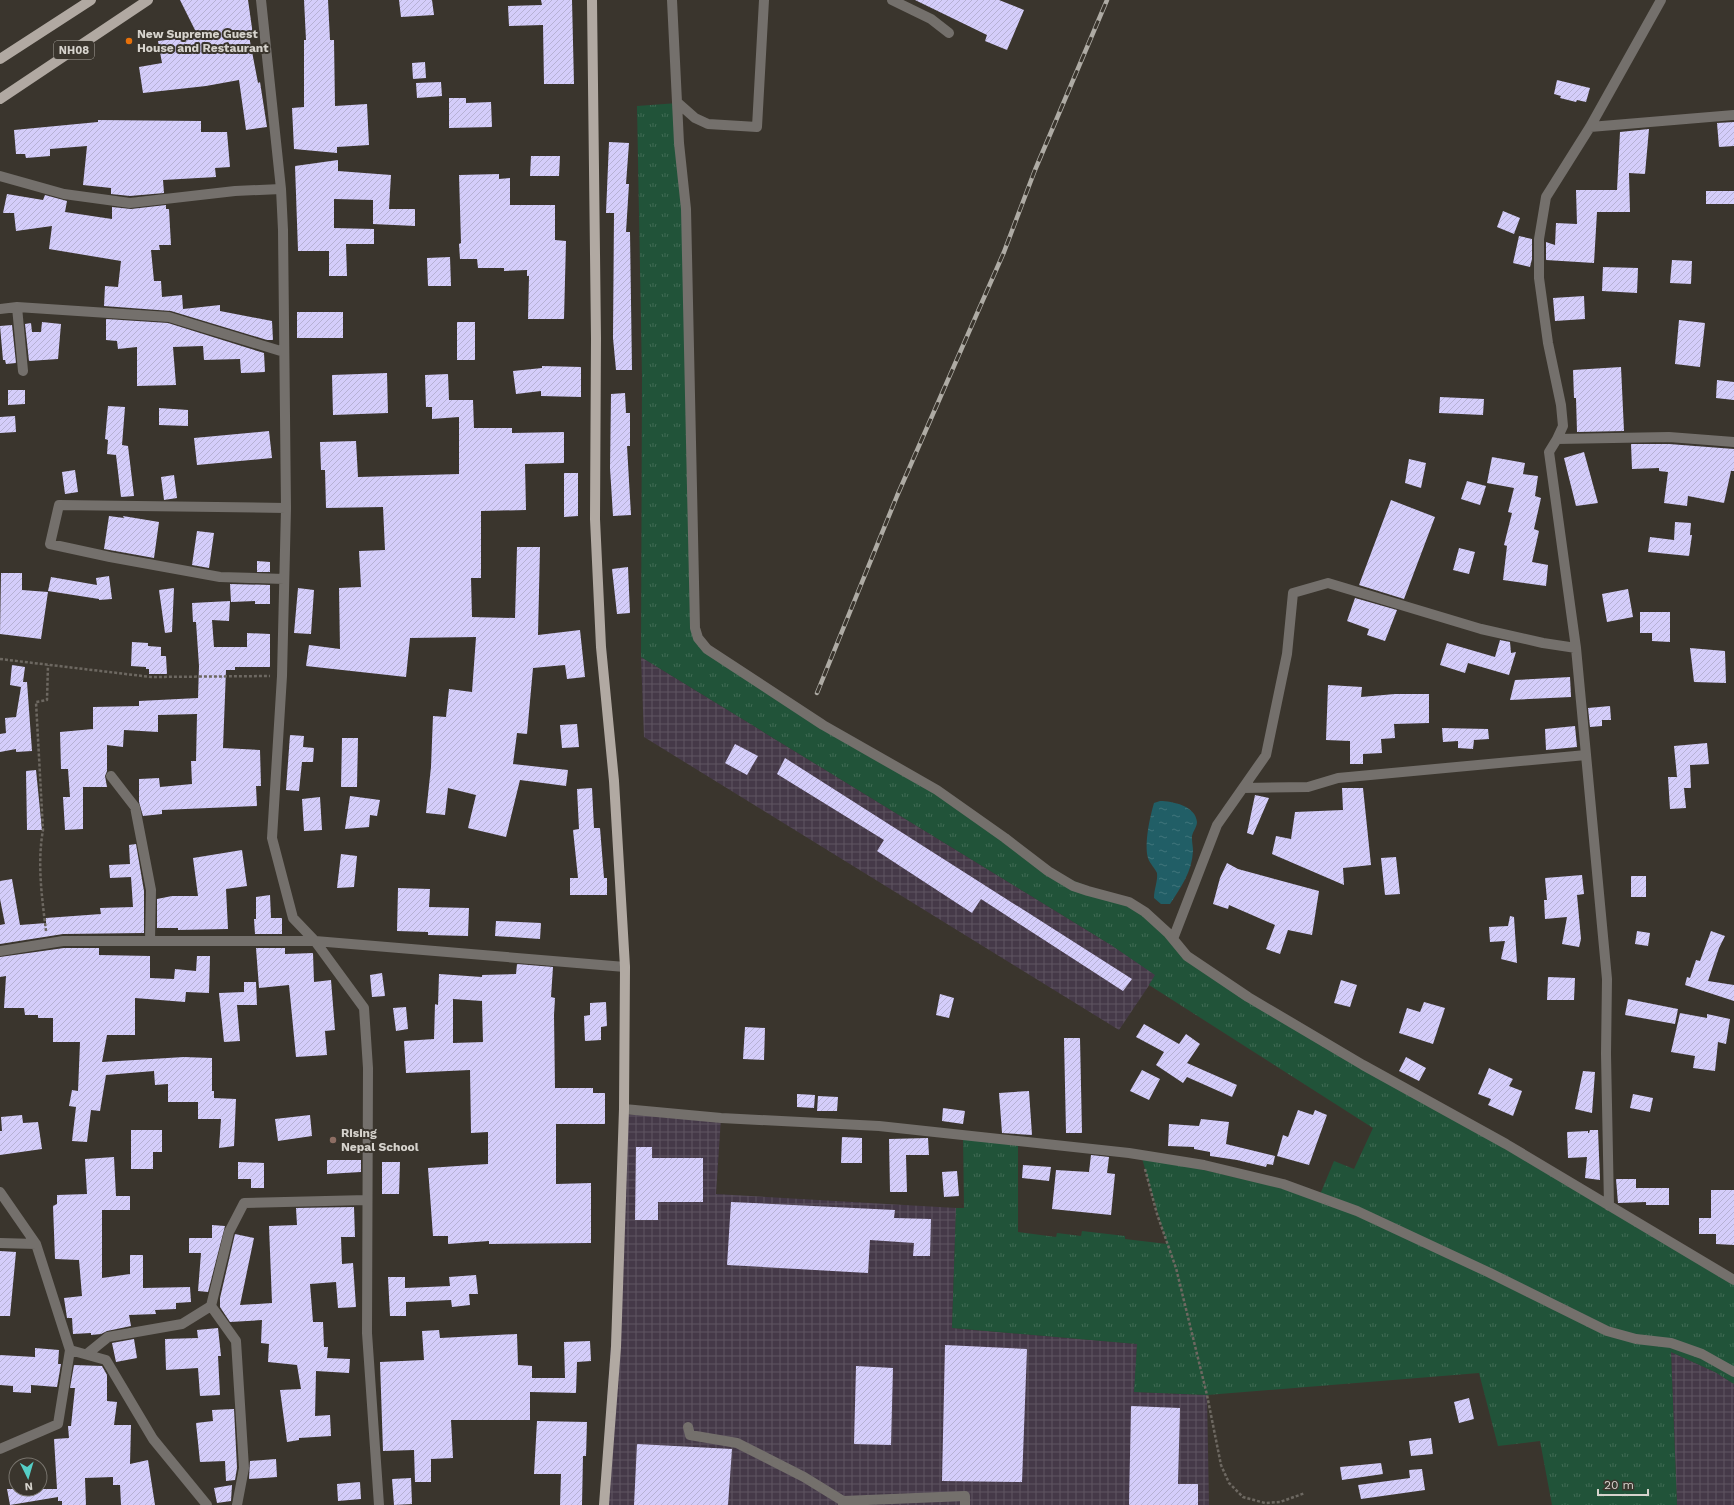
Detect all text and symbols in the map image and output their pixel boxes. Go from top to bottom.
place label: New Supreme Guest House and Restaurant [137,27,269,55]
marker: New Supreme Guest House and Restaurant [124,36,134,46]
road number: NH08 [54,41,94,59]
place label: Rising Nepal School [341,1126,419,1154]
marker: Rising Nepal School [328,1135,338,1145]
north arrow [8,1457,48,1497]
scale bar [1598,1471,1648,1497]
text: 20 m [1604,1478,1634,1492]
text: N [24,1480,33,1493]

